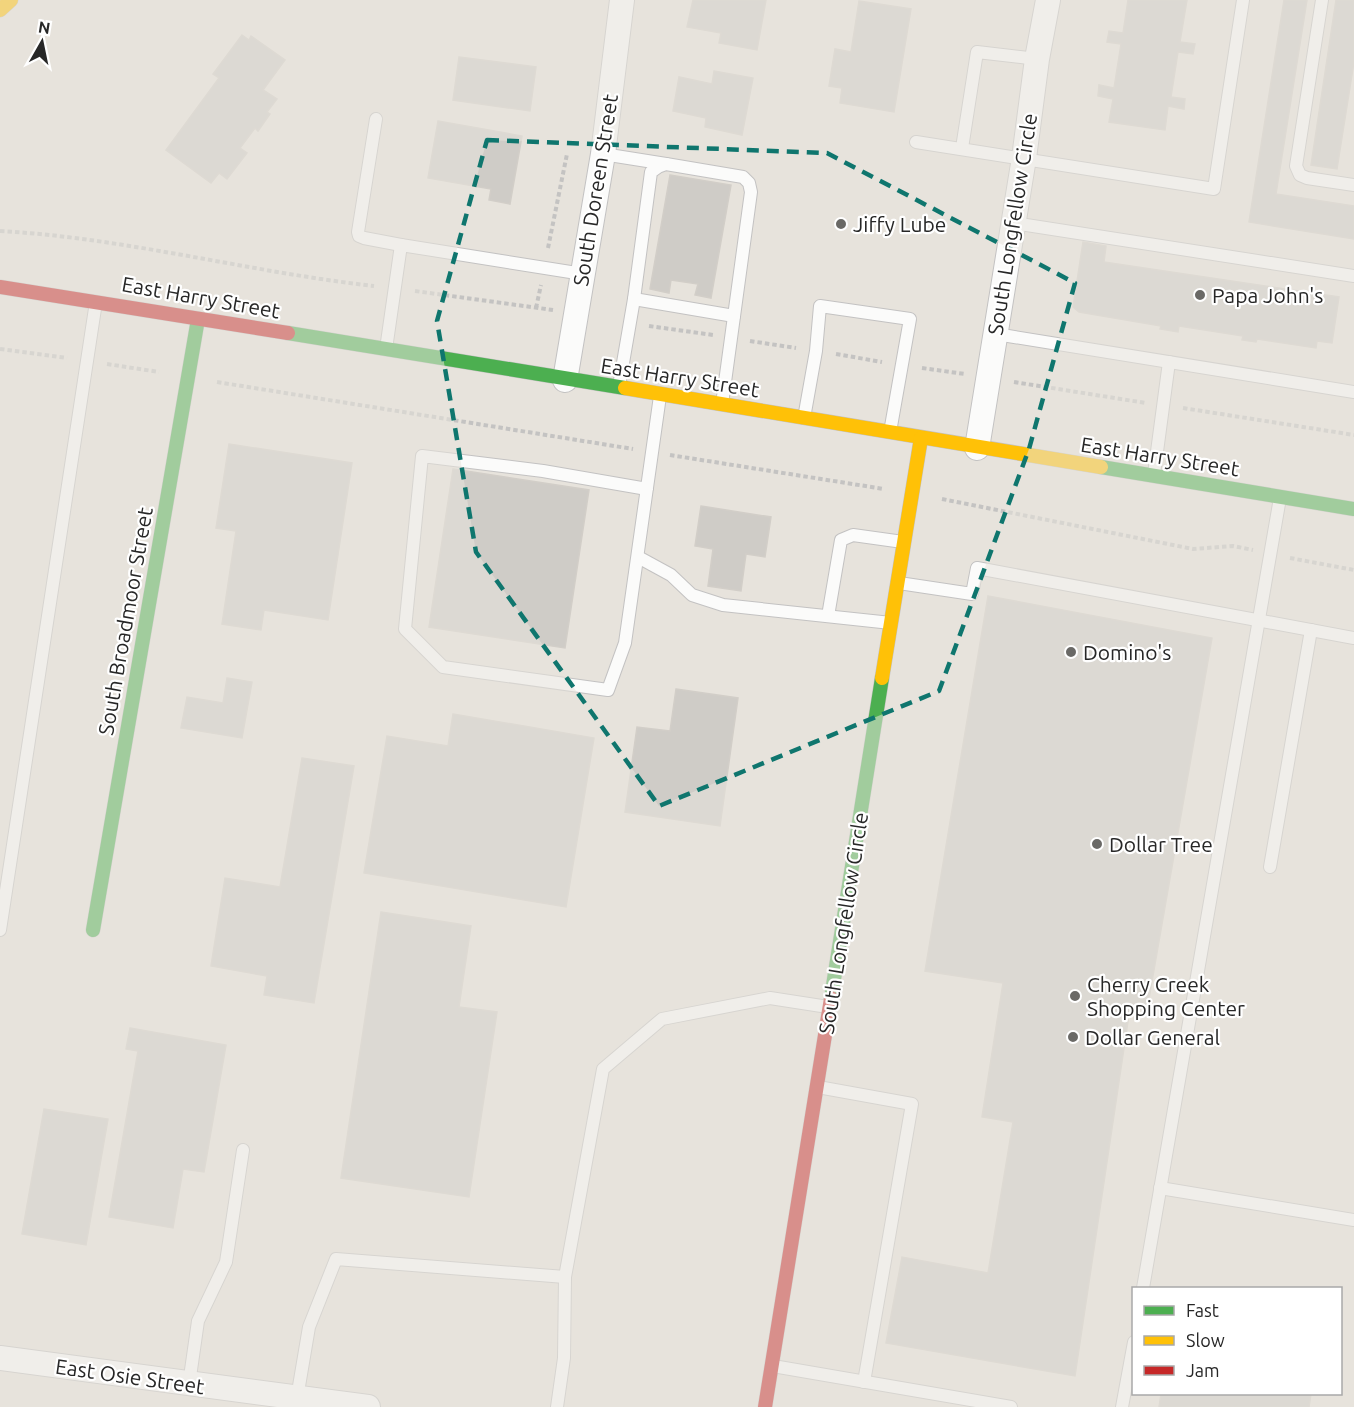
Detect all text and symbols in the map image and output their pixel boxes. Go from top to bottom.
north arrow [12,12,72,72]
text: N [37,17,52,37]
street label: South Doreen Street [568,92,622,288]
street label: South Longfellow Circle [983,111,1041,337]
place label: Jiffy Lube [853,212,946,236]
marker: Jiffy Lube [834,217,848,231]
street label: East Harry Street [120,271,282,323]
place label: Papa John's [1212,283,1323,307]
marker: Papa John's [1193,288,1207,302]
street label: East Harry Street [599,353,761,401]
street label: East Harry Street [1079,432,1241,480]
street label: South Broadmoor Street [93,505,157,737]
place label: Domino's [1083,640,1171,664]
marker: Domino's [1064,645,1078,659]
street label: South Longfellow Circle [814,810,872,1036]
place label: Dollar Tree [1109,832,1213,856]
marker: Dollar Tree [1090,837,1104,851]
place label: Cherry Creek Shopping Center [1087,972,1245,1020]
marker: Cherry Creek Shopping Center [1068,989,1082,1003]
place label: Dollar General [1085,1025,1220,1049]
marker: Dollar General [1066,1030,1080,1044]
legend [1132,1287,1342,1395]
text: Fast [1186,1300,1219,1320]
text: Slow [1186,1330,1225,1350]
street label: East Osie Street [54,1354,206,1398]
text: Jam [1186,1360,1220,1380]

